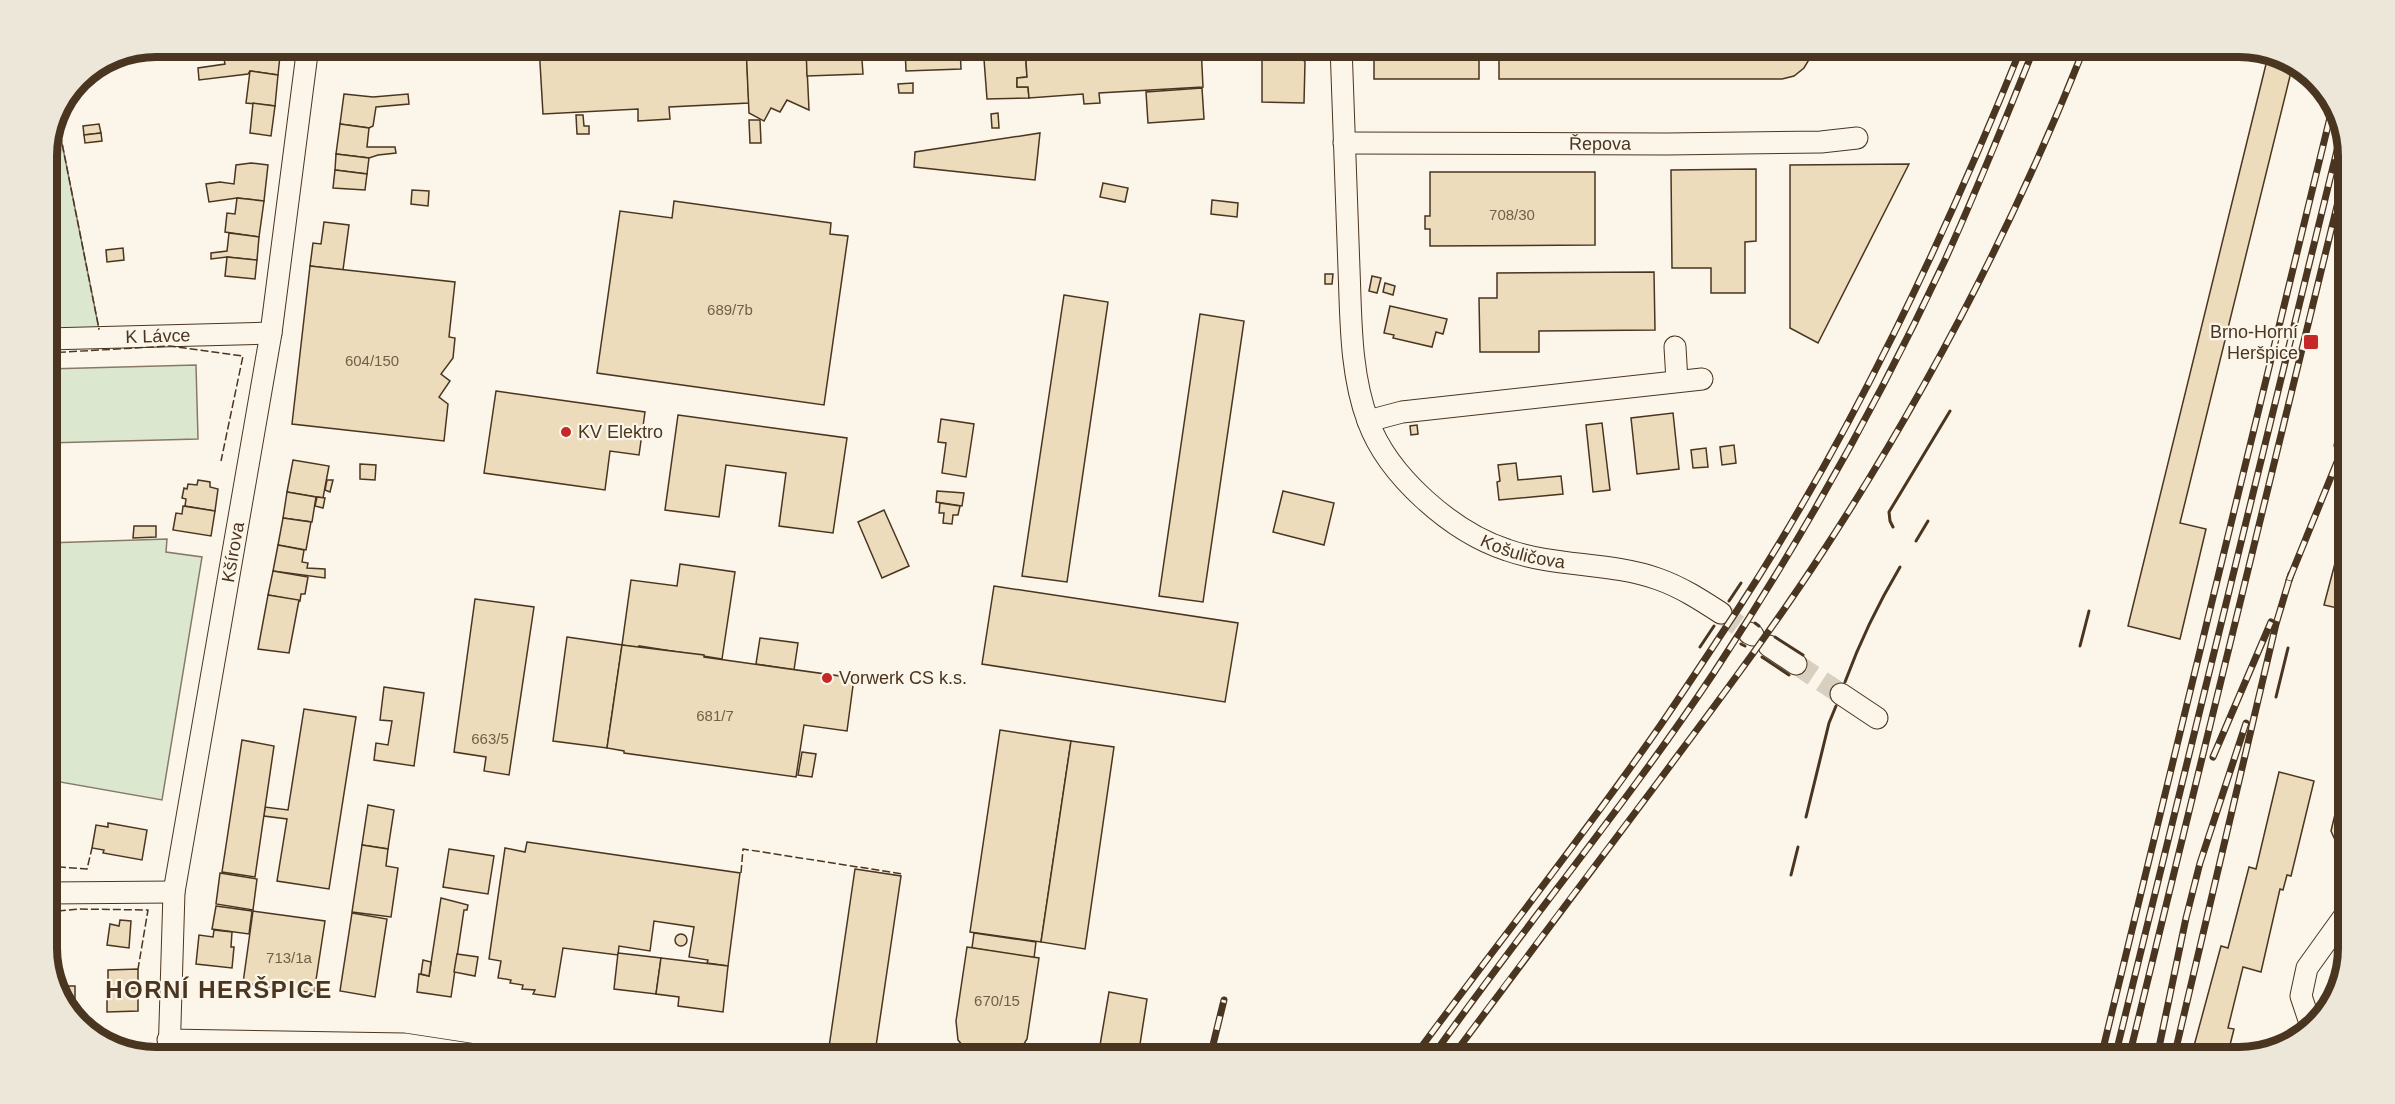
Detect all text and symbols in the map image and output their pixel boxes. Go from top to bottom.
street label: Řepova [1569,134,1632,154]
house number: 708/30 [1489,206,1535,223]
house number: 689/7b [707,301,753,318]
place label: Brno-Horní Heršpice [2210,322,2298,363]
street label: K Lávce [125,325,191,347]
marker: Brno-Horní Heršpice [2302,333,2320,351]
house number: 604/150 [345,352,399,369]
place label: KV Elektro [578,422,663,442]
marker: KV Elektro [559,425,573,439]
street label: Kšírova [218,519,248,584]
street label: Košuličova [1477,530,1567,572]
place label: Vorwerk CS k.s. [839,668,967,688]
marker: Vorwerk CS k.s. [820,671,834,685]
house number: 681/7 [696,707,734,724]
house number: 663/5 [471,730,509,747]
house number: 713/1a [266,949,313,966]
district label: HORNÍ HERŠPICE [105,976,333,1003]
house number: 670/15 [974,992,1020,1009]

